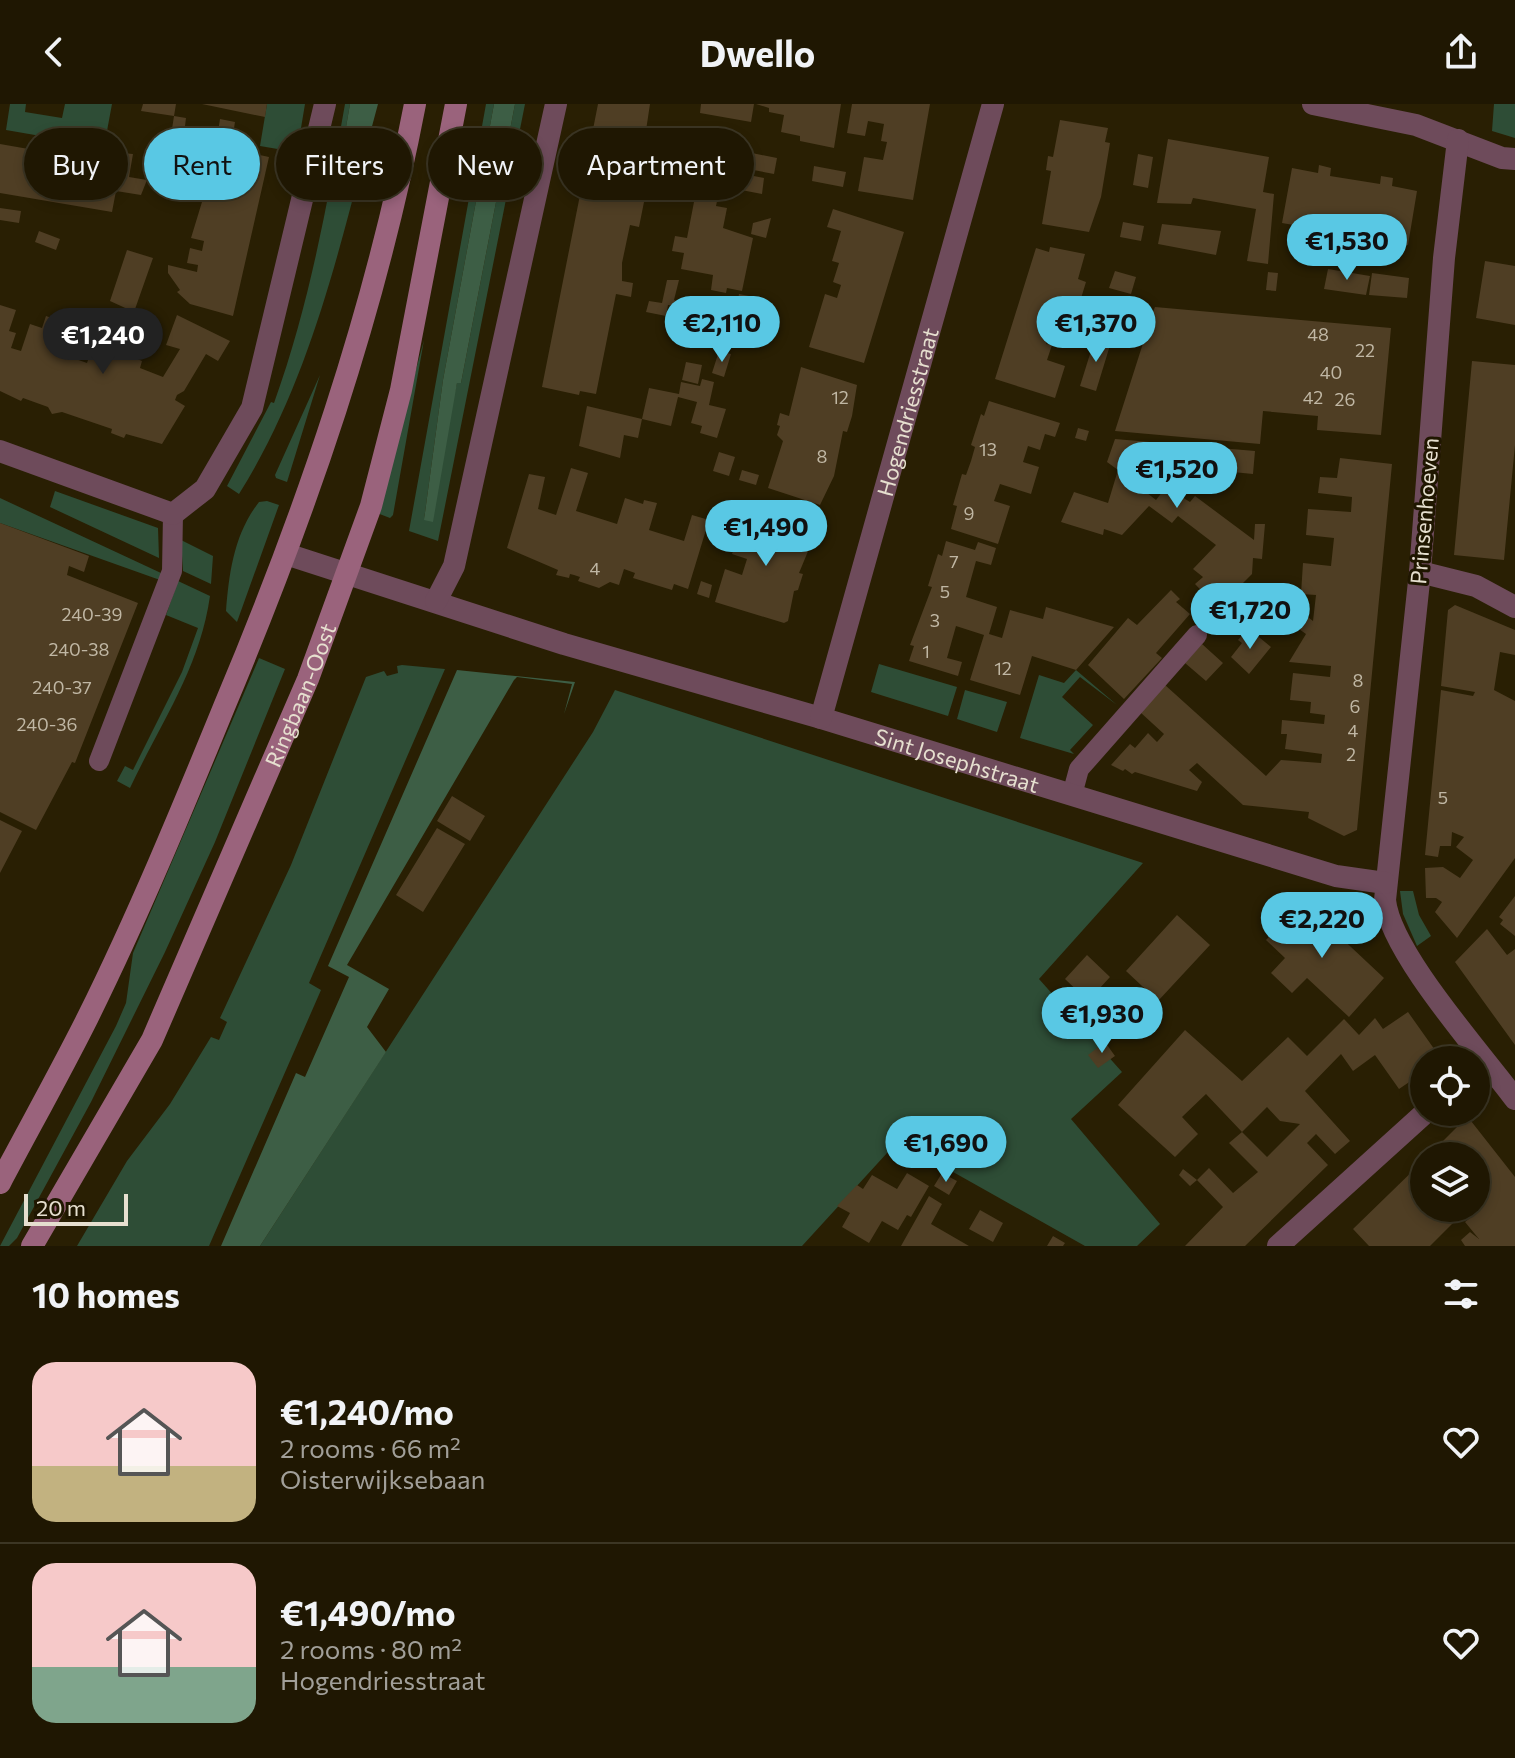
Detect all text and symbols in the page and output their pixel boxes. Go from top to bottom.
icon: back [32,30,76,74]
text: Dwello [700,30,815,74]
icon: share [1439,30,1483,74]
chip: Buy [24,128,128,200]
chip: Rent [144,128,260,200]
chip: Filters [276,128,412,200]
chip: New [428,128,542,200]
chip: Apartment [558,128,754,200]
pin: €1,530 [1282,214,1412,282]
text: €1,530 [1305,224,1389,255]
pin: €2,110 [657,296,787,364]
pin: €1,370 [1031,296,1161,364]
text: €2,110 [683,306,761,337]
text: €1,370 [1055,306,1137,337]
pin: €1,240 [38,308,168,376]
text: €1,240 [61,318,145,349]
house number: 48 [1307,323,1329,345]
street label: Hogendriesstraat [870,324,943,499]
house number: 22 [1355,339,1375,361]
house number: 40 [1320,361,1342,383]
house number: 12 [831,386,849,408]
house number: 42 [1303,386,1323,408]
house number: 26 [1335,388,1355,410]
street label: Prinsenhoeven [1404,436,1444,586]
house number: 13 [979,438,997,460]
pin: €1,520 [1112,442,1242,510]
house number: 8 [817,445,828,467]
text: €1,520 [1135,452,1219,483]
pin: €1,490 [701,500,831,568]
house number: 9 [964,502,974,524]
text: €1,490 [723,510,809,541]
house number: 7 [949,550,959,572]
house number: 4 [590,557,601,579]
house number: 5 [940,580,950,602]
pin: €1,720 [1185,583,1315,651]
text: €1,720 [1209,593,1291,624]
house number: 240-39 [61,603,123,625]
house number: 3 [930,609,940,631]
street label: Ringbaan-Oost [258,619,341,771]
house number: 240-38 [48,638,110,660]
house number: 1 [922,640,930,662]
house number: 12 [994,657,1012,679]
house number: 8 [1353,669,1364,691]
house number: 240-37 [32,676,92,698]
house number: 6 [1350,695,1360,717]
house number: 240-36 [16,713,78,735]
house number: 4 [1348,719,1359,741]
street label: Sint Josephstraat [872,722,1043,798]
house number: 2 [1346,743,1356,765]
house number: 5 [1438,786,1448,808]
pin: €2,220 [1257,892,1387,960]
text: €2,220 [1279,902,1365,933]
pin: €1,930 [1037,987,1167,1055]
text: €1,930 [1060,997,1144,1028]
map controls [1410,1046,1490,1222]
button: locate [1410,1046,1490,1126]
pin: €1,690 [881,1116,1011,1184]
text: €1,690 [903,1126,989,1157]
button: layers [1410,1142,1490,1222]
scale bar [24,1190,128,1226]
text: 20 m [36,1194,86,1221]
icon: filters [1439,1272,1483,1316]
text: 10 homes [32,1273,180,1315]
text: €1,240/mo [280,1390,454,1432]
icon: home [96,1394,192,1490]
icon: heart [1439,1420,1483,1464]
text: 2 rooms · 66 m² [280,1432,461,1463]
text: Oisterwijksebaan [280,1463,486,1494]
text: €1,490/mo [280,1591,456,1633]
icon: home [96,1595,192,1691]
icon: heart [1439,1621,1483,1665]
text: 2 rooms · 80 m² [280,1633,462,1664]
text: Hogendriesstraat [280,1664,485,1695]

